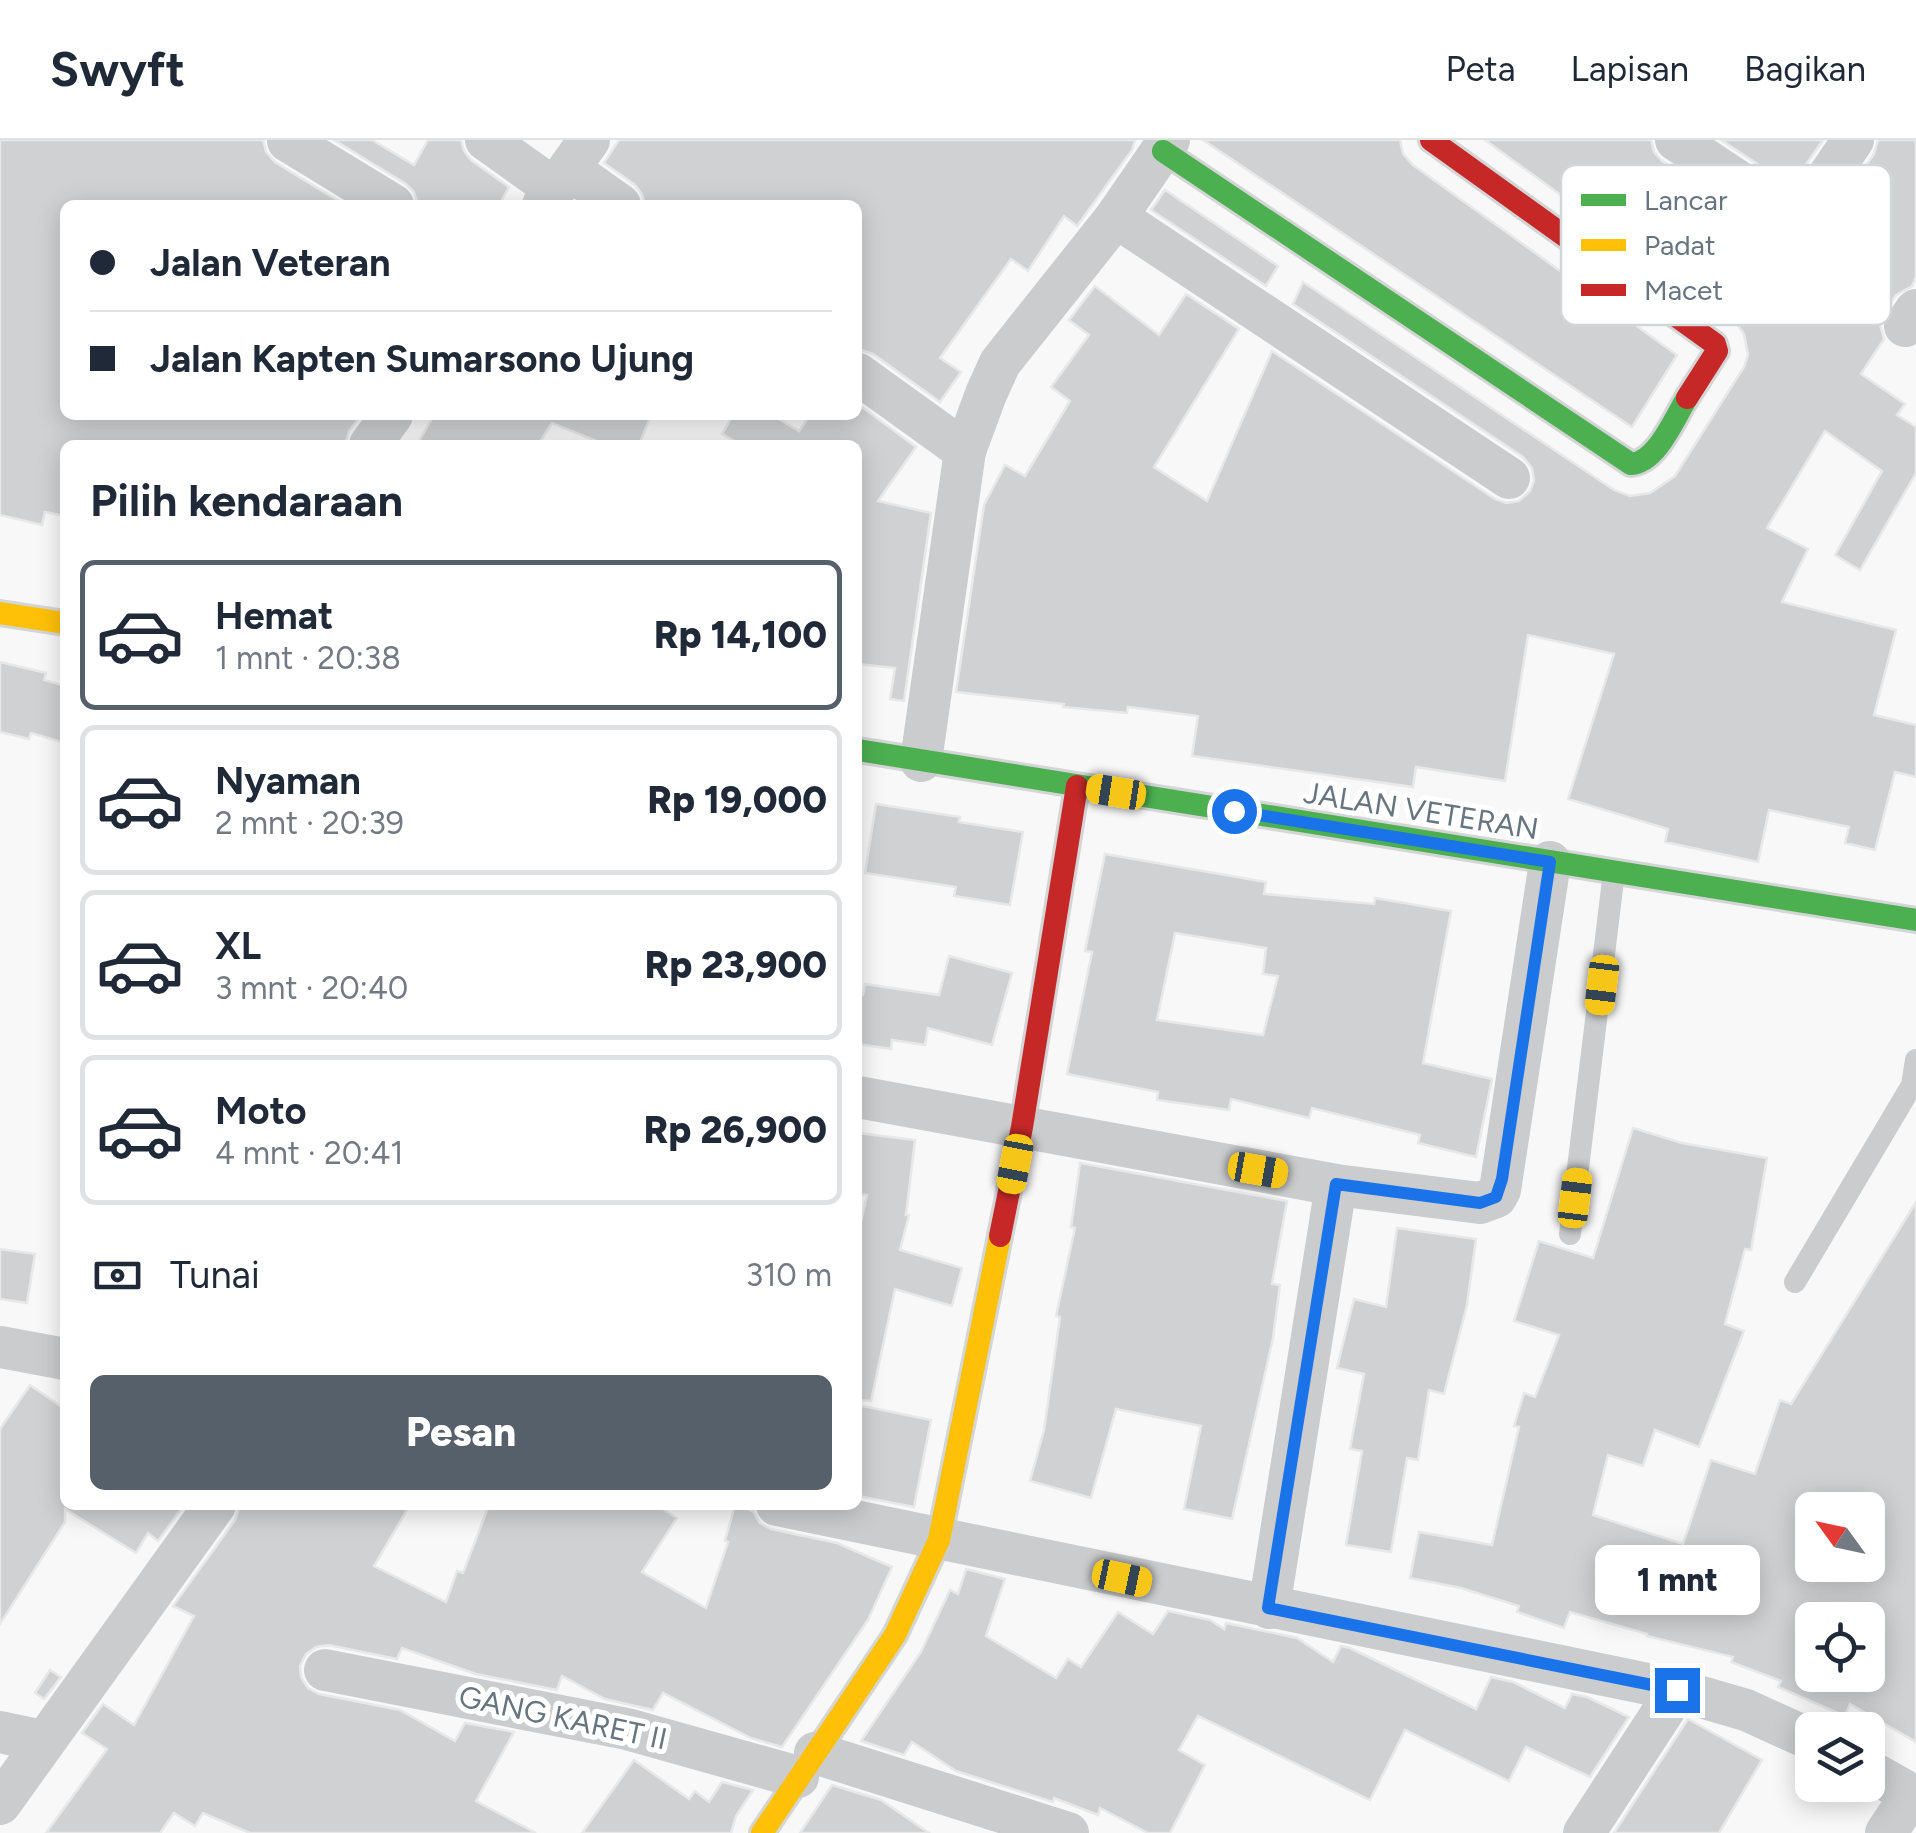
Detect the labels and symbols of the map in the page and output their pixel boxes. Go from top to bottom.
legend [1561,165,1891,325]
text: Lancar [1644,183,1728,217]
text: Padat [1644,228,1715,262]
text: Macet [1644,273,1723,307]
car [1084,772,1148,812]
street label: JALAN VETERAN [1301,774,1541,847]
route start [1212,789,1257,834]
car [1583,953,1621,1017]
car [995,1132,1035,1196]
car [1226,1150,1290,1190]
car [1556,1166,1594,1230]
north arrow [1795,1492,1885,1582]
callout: 1 mnt [1594,1545,1760,1615]
car [1090,1557,1154,1599]
route end [1655,1668,1700,1713]
street label: GANG KARET II [456,1677,671,1758]

